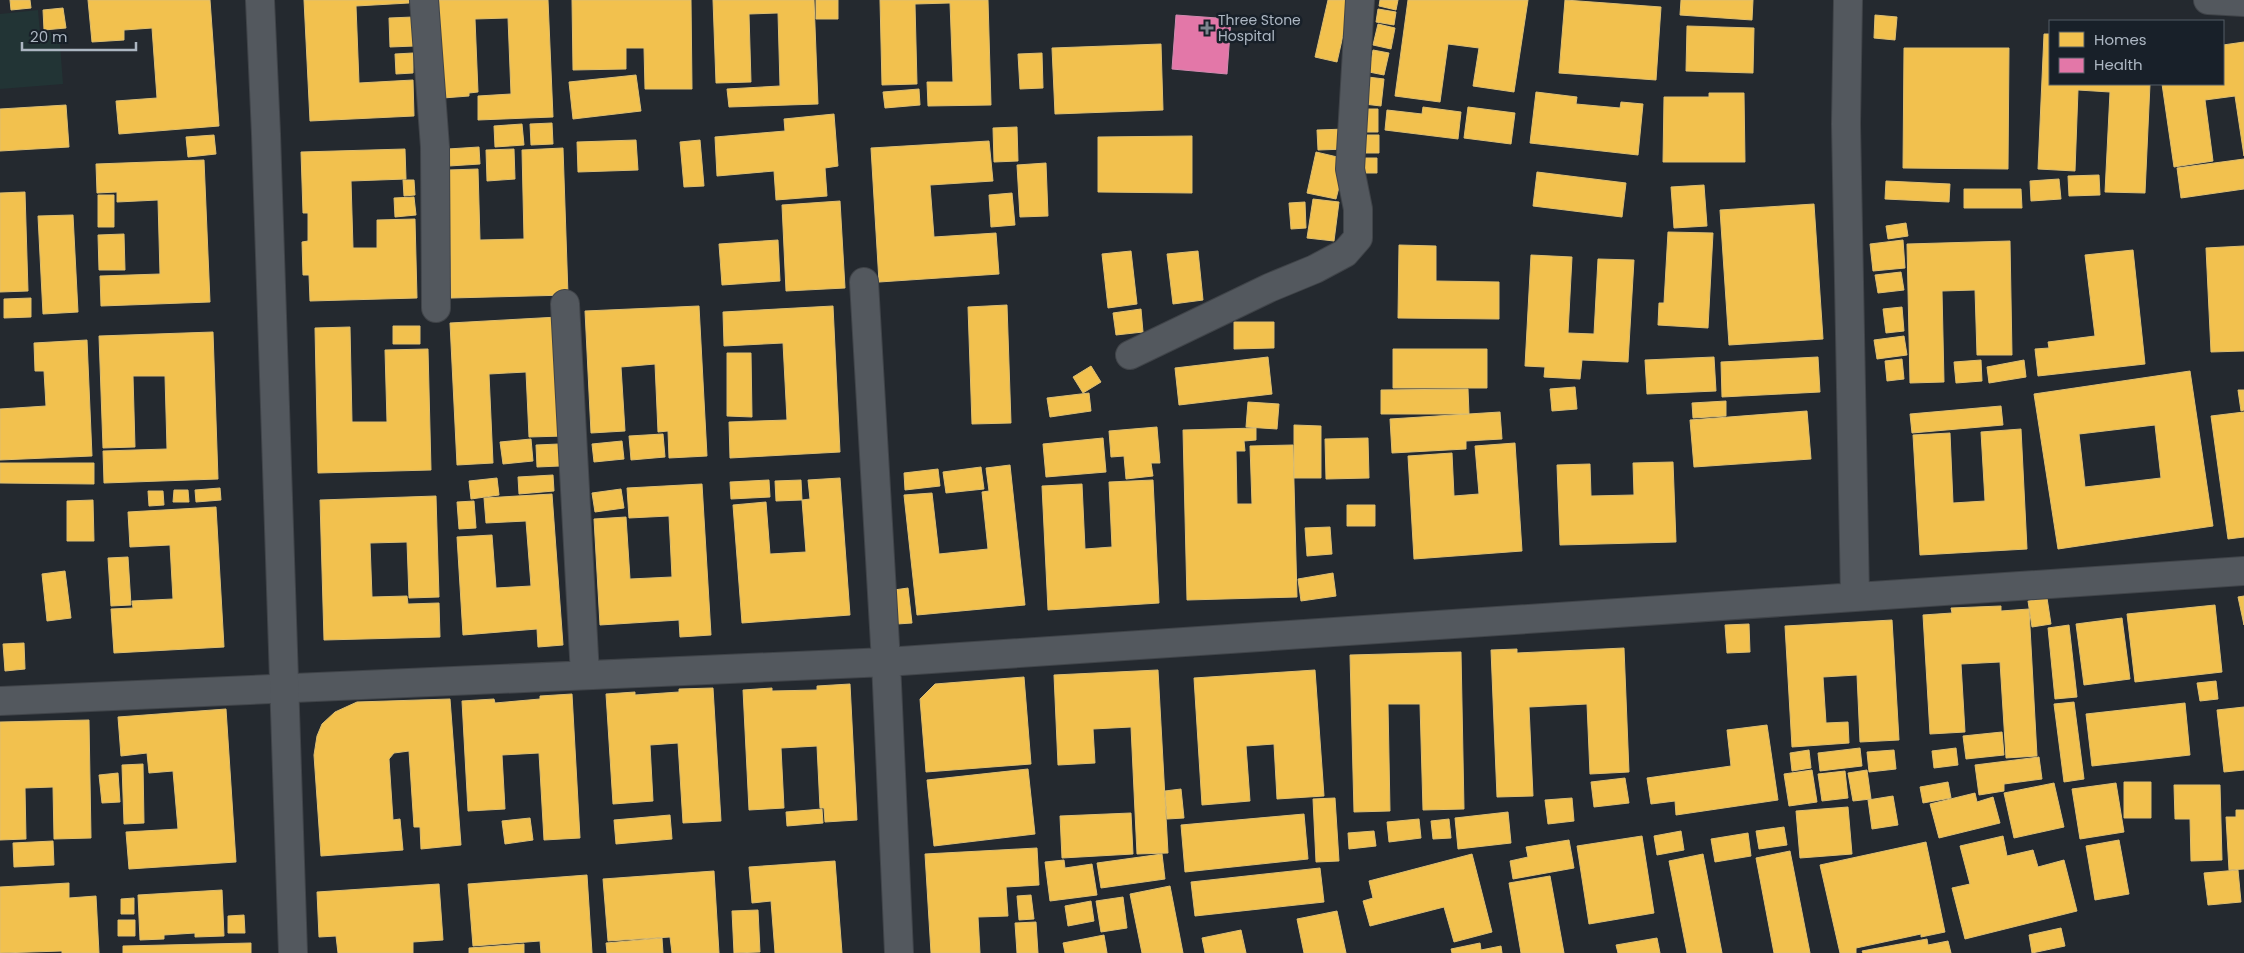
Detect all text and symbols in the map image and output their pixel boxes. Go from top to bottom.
place label: Three Stone Hospital [1218,10,1301,46]
scale bar [22,20,136,52]
legend [2049,20,2224,85]
marker: Three Stone Hospital [1200,21,1214,35]
text: 20 m [30,26,68,47]
text: Homes [2094,29,2147,50]
text: Health [2094,54,2143,75]

